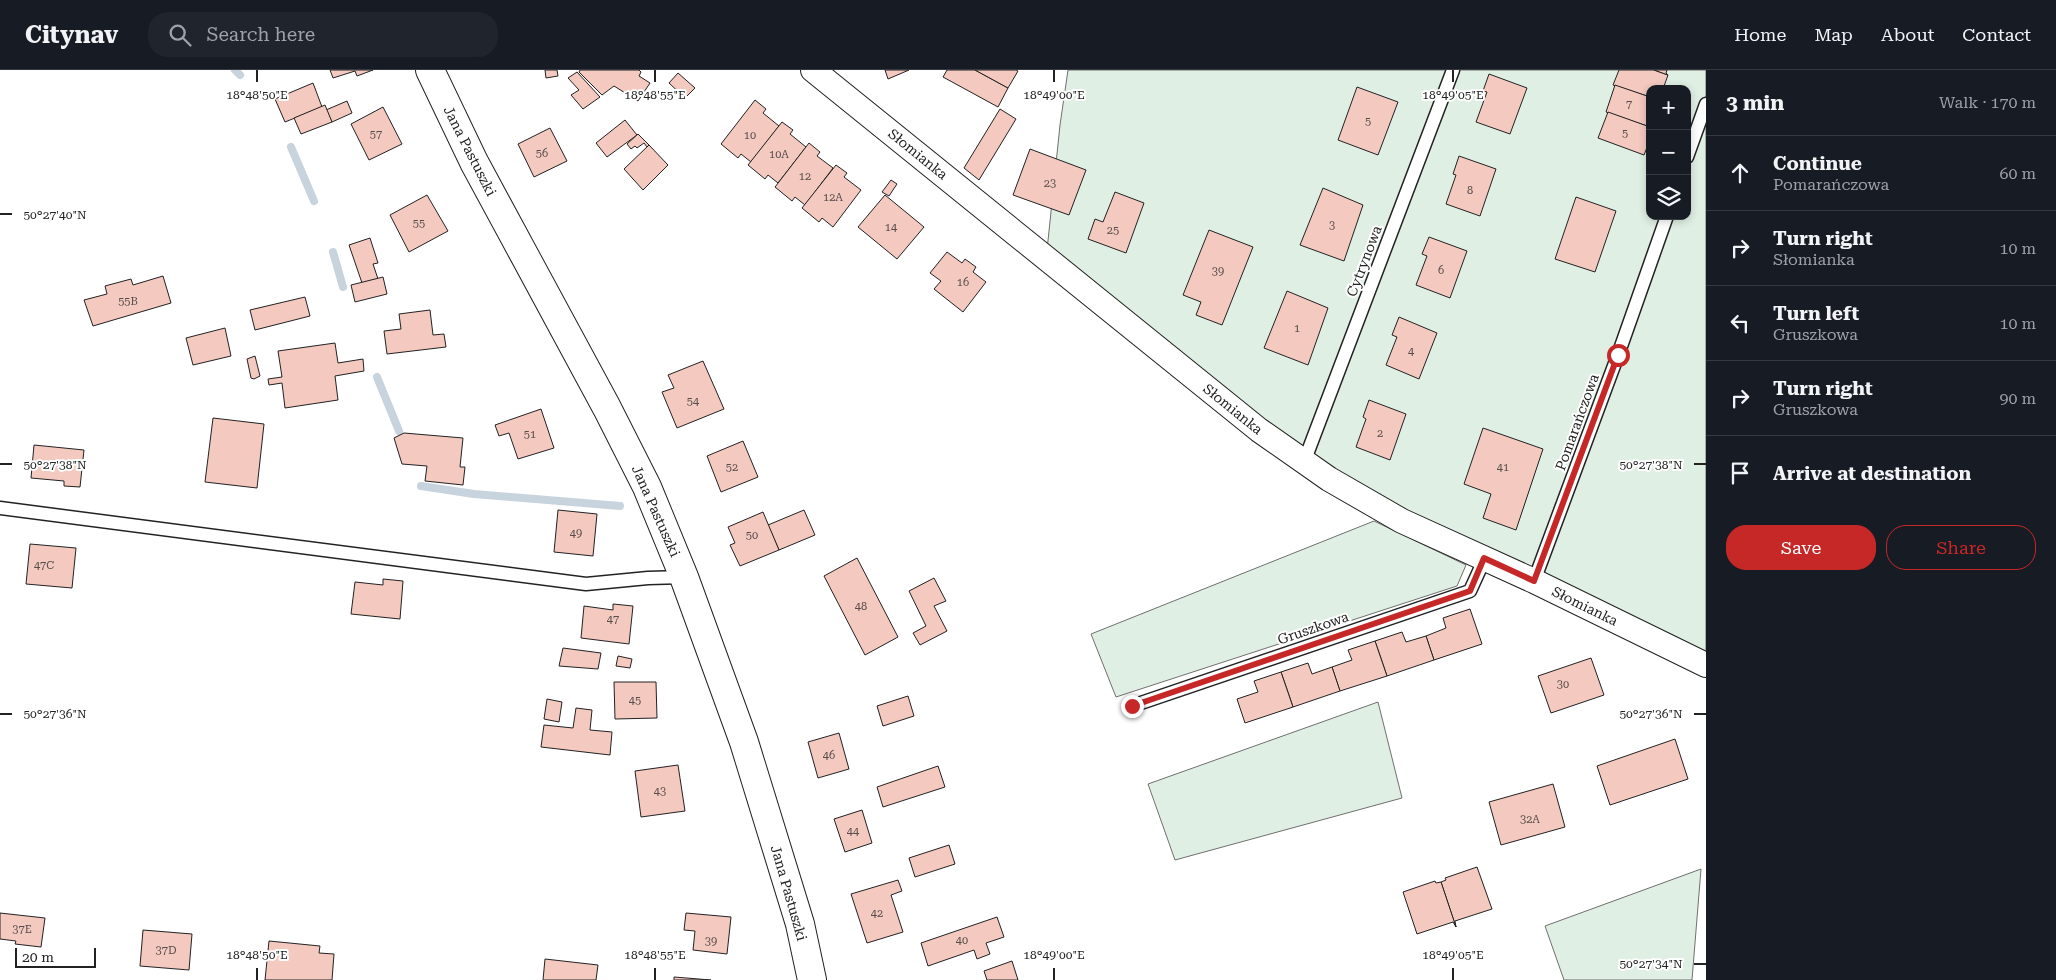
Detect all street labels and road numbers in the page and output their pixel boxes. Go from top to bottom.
street label: Jana Pastuszki [440,103,500,199]
street label: Słomianka [885,125,951,183]
street label: Cytrynowa [1343,223,1385,299]
street label: Pomarańczowa [1552,371,1602,472]
street label: Słomianka [1200,380,1266,438]
street label: Jana Pastuszki [629,463,684,560]
street label: Słomianka [1549,583,1621,629]
street label: Gruszkowa [1275,608,1351,648]
street label: Jana Pastuszki [768,843,810,943]

